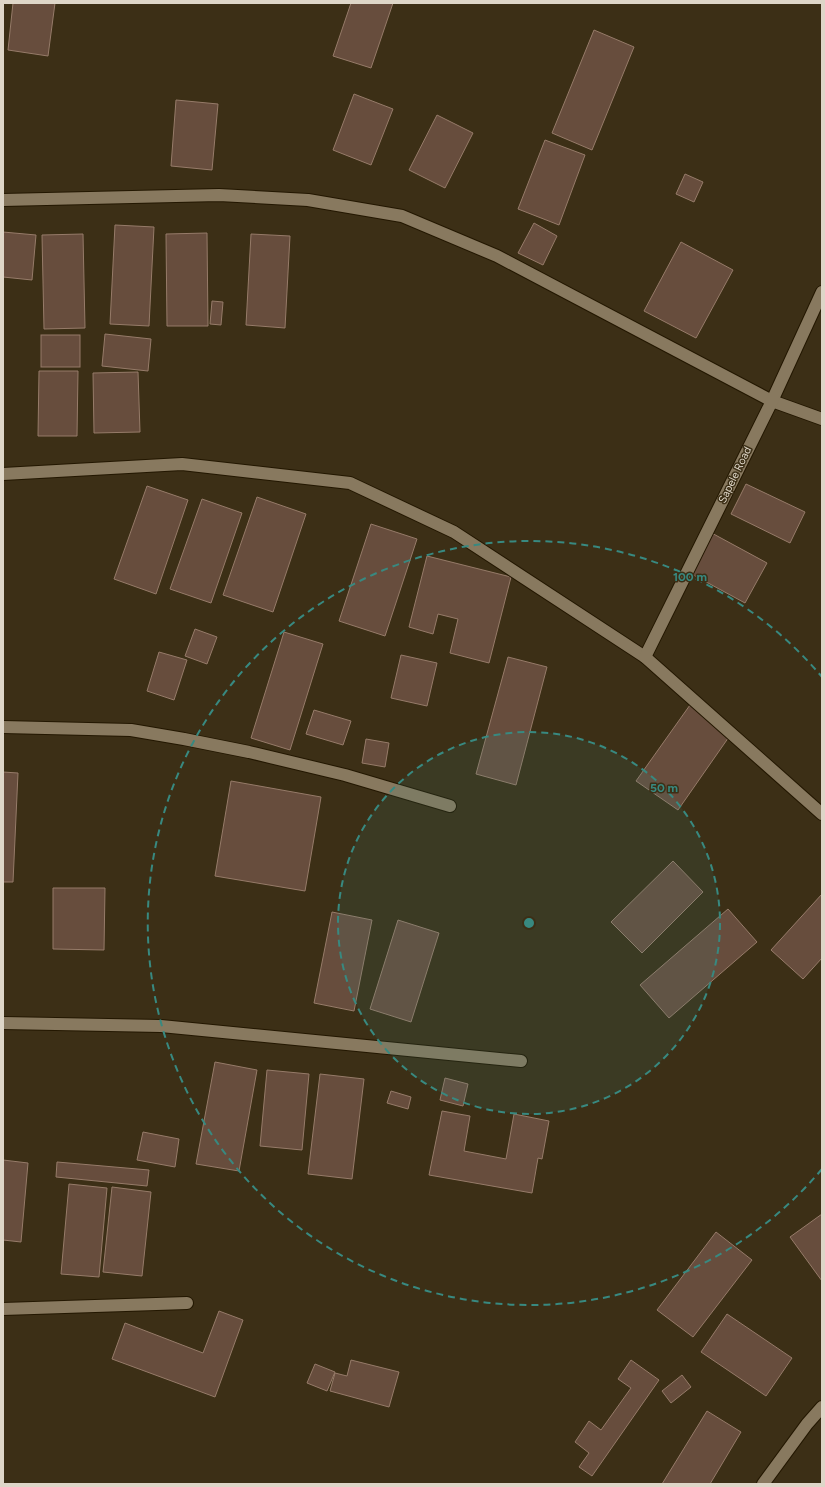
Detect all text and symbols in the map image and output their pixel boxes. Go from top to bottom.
street label: Sapele Road [716,445,754,505]
text: 100 m [673,570,707,584]
text: 50 m [650,781,678,795]
centre of rings [522,916,536,930]

